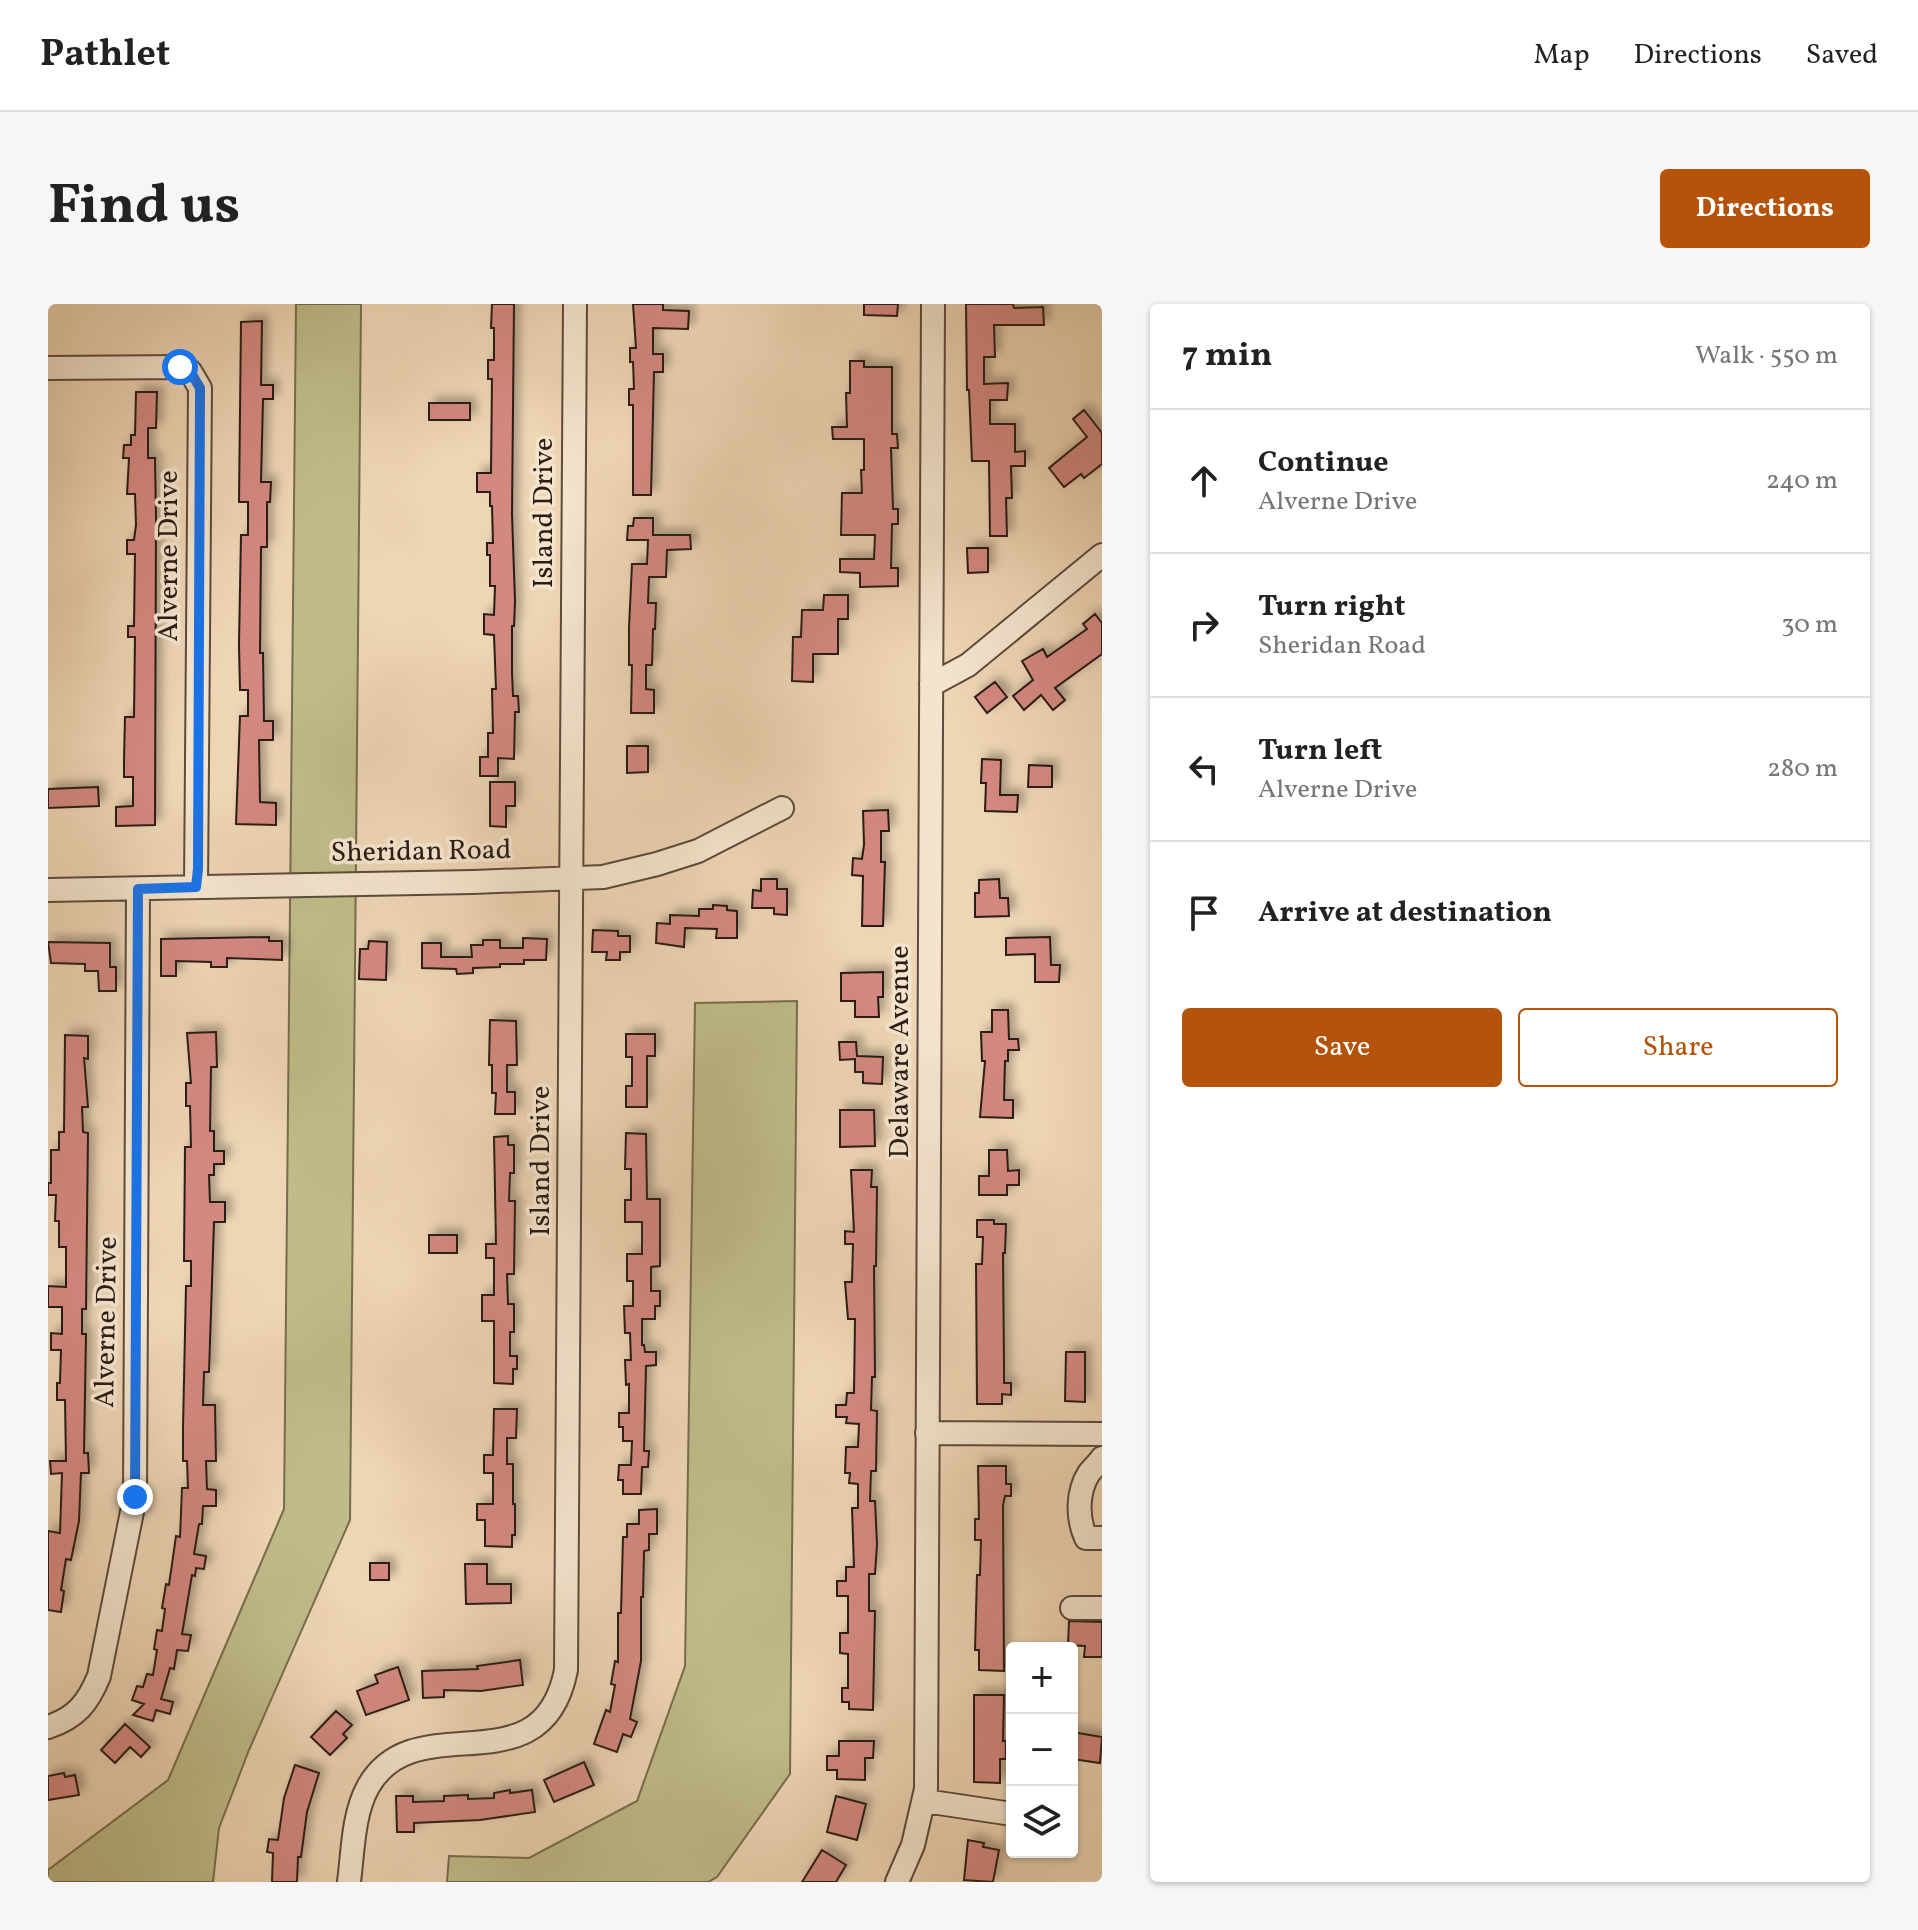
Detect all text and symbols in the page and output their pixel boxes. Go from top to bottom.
text: Pathlet [40,29,170,82]
text: Map [1534,36,1590,75]
text: Directions [1634,36,1762,75]
text: Saved [1806,36,1878,75]
text: Find us [48,169,240,247]
button: Directions [1660,169,1870,248]
text: 7 min [1182,333,1272,380]
text: Walk · 550 m [1695,338,1838,374]
route start [162,349,198,385]
street label: Island Drive [525,438,564,588]
text: Continue [1258,442,1389,484]
icon: ahead [1182,459,1226,503]
text: 240 m [1766,463,1838,499]
street label: Alverne Drive [150,470,189,642]
text: Alverne Drive [1258,484,1417,520]
text: Turn right [1258,586,1406,628]
icon: right [1182,603,1226,647]
text: 30 m [1781,607,1838,643]
text: Sheridan Road [1258,628,1426,664]
text: Turn left [1258,730,1382,772]
icon: left [1182,747,1226,791]
text: 280 m [1767,751,1838,787]
text: Alverne Drive [1258,772,1417,808]
street label: Sheridan Road [330,831,512,873]
icon: arrive [1182,891,1226,935]
text: Arrive at destination [1258,892,1552,934]
street label: Delaware Avenue [881,946,920,1159]
button: Save [1182,1008,1502,1087]
button: Share [1518,1008,1838,1087]
street label: Island Drive [522,1086,561,1236]
street label: Alverne Drive [86,1236,128,1408]
route end [117,1479,153,1515]
map controls [1006,1642,1078,1858]
button: + [1006,1642,1078,1714]
button: − [1006,1714,1078,1786]
button: layers [1006,1786,1078,1858]

